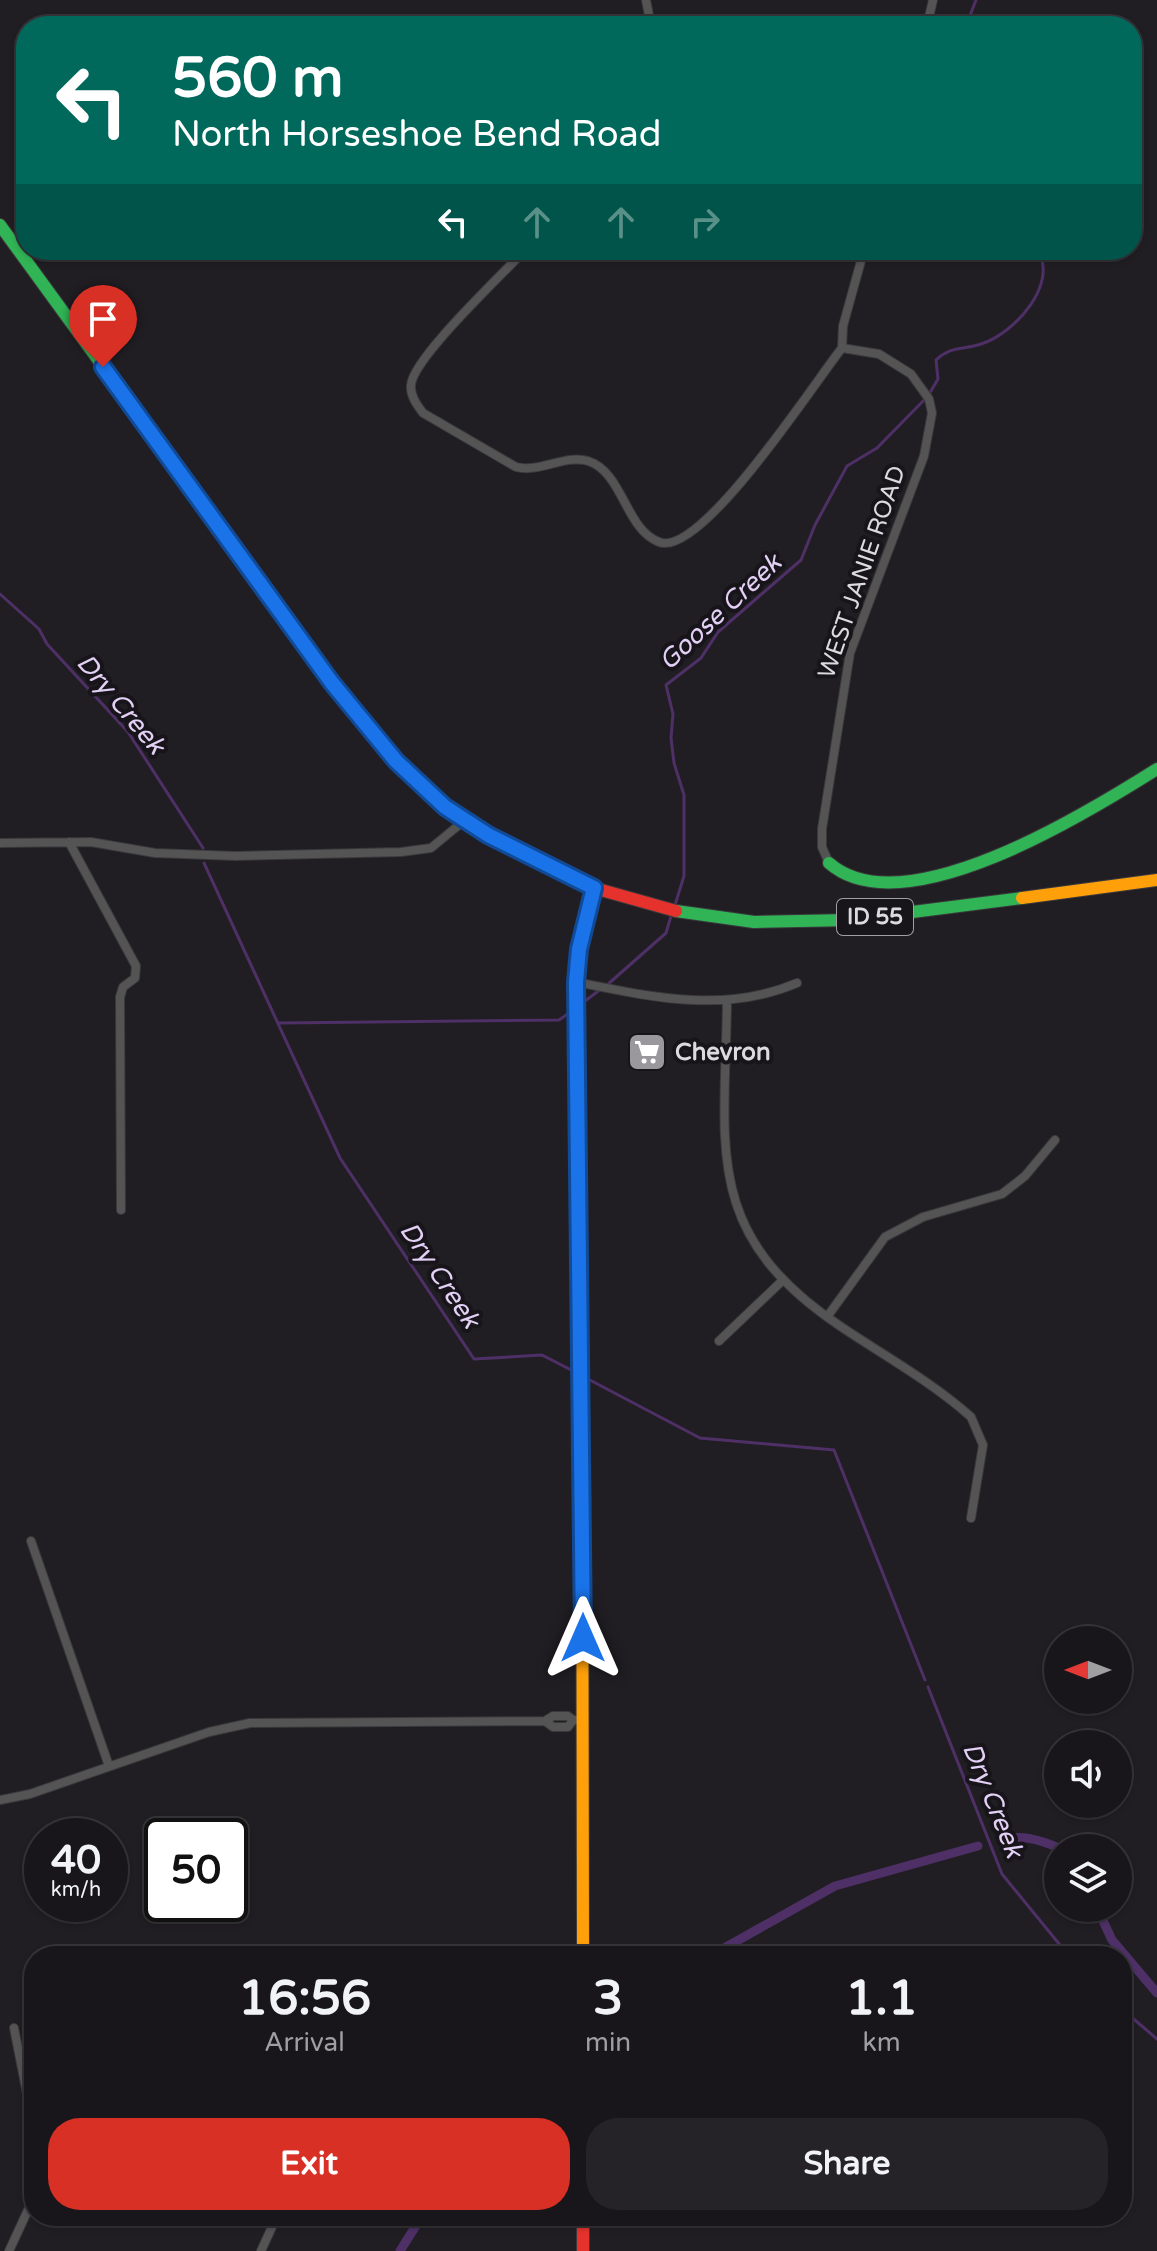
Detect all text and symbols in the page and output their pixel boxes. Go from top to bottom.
text: 560 m [172,45,343,112]
icon: left [40,48,144,152]
text: North Horseshoe Bend Road [172,113,662,156]
icon: left [431,200,475,244]
icon: ahead [515,200,559,244]
icon: ahead [599,200,643,244]
icon: right [683,200,727,244]
pin [69,285,137,367]
icon: arrive [81,297,125,341]
street label: WEST JANIE ROAD [812,462,912,682]
water label: Goose Creek [652,546,789,677]
water label: Dry Creek [70,648,173,762]
road number: ID 55 [837,899,913,935]
supermarket icon: Chevron [626,1031,668,1073]
place label: Chevron [675,1038,771,1067]
water label: Dry Creek [393,1216,488,1335]
position arrow [541,1596,625,1680]
north arrow [1044,1626,1132,1714]
map controls [1044,1626,1132,1922]
button: sound [1044,1730,1132,1818]
water label: Dry Creek [956,1738,1031,1864]
speed limit sign: 50 [144,1818,248,1922]
button: layers [1044,1834,1132,1922]
text: 40 [51,1836,101,1884]
text: km/h [51,1878,101,1902]
text: 16:56 [238,1970,371,2028]
text: 3 [593,1970,623,2028]
text: 1.1 [845,1970,918,2028]
text: Arrival [264,2027,345,2058]
text: min [585,2027,631,2058]
text: km [863,2027,901,2058]
button: Exit [48,2118,570,2210]
button: Share [586,2118,1108,2210]

